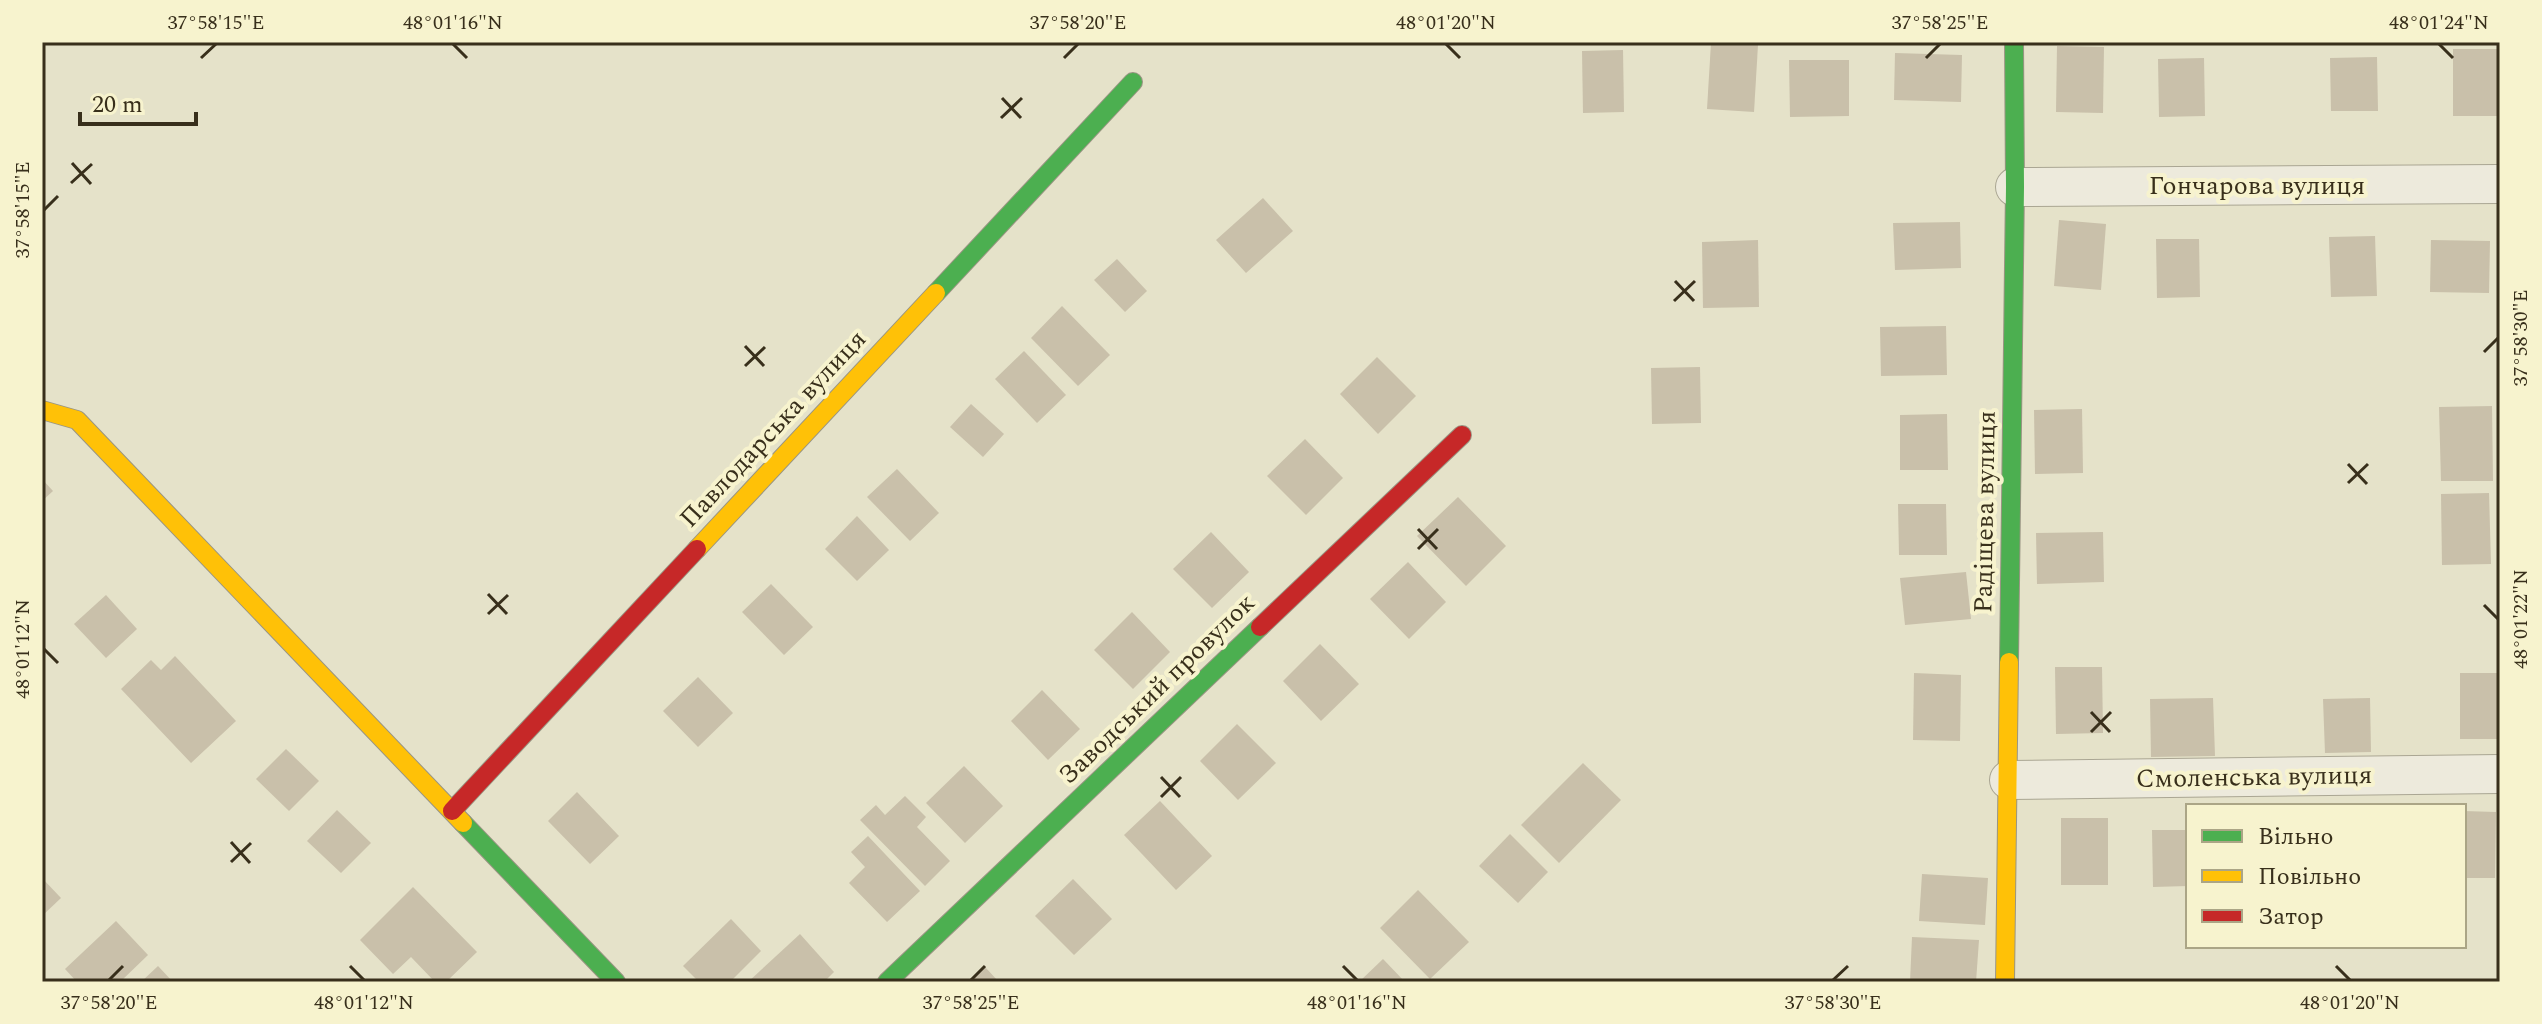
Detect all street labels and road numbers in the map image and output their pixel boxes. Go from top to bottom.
street label: Гончарова вулиця [2149,166,2365,206]
street label: Павлодарська вулиця [670,321,876,537]
street label: Радіщева вулиця [1963,410,2007,614]
street label: Заводський провулок [1049,584,1265,794]
street label: Смоленська вулиця [2135,755,2373,799]

